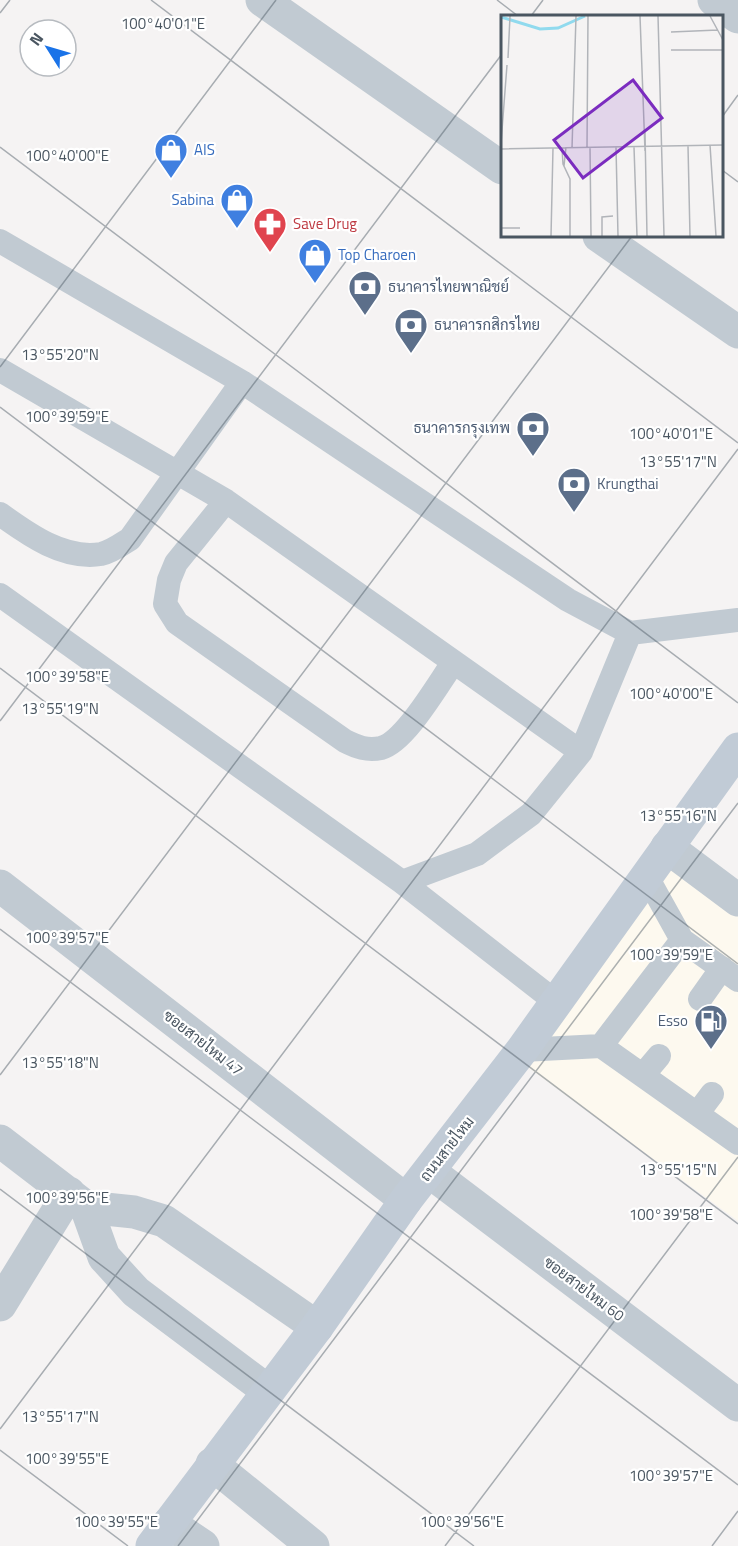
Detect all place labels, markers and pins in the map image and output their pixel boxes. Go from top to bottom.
shop icon: AIS [153,132,189,179]
place label: AIS [194,138,215,161]
shop icon: Sabina [219,182,255,229]
place label: Sabina [172,188,214,211]
pharmacy icon: Save Drug [252,206,288,253]
place label: Save Drug [293,212,357,235]
shop icon: Top Charoen [297,237,333,284]
place label: Top Charoen [338,243,416,266]
bank icon: ธนาคารไทยพาณิชย์ [347,269,383,316]
place label: ธนาคารไทยพาณิชย์ [388,275,509,298]
bank icon: ธนาคารกสิกรไทย [393,307,429,354]
place label: ธนาคารกสิกรไทย [434,313,540,336]
bank icon: ธนาคารกรุงเทพ [515,410,551,457]
place label: ธนาคารกรุงเทพ [413,416,510,439]
bank icon: Krungthai [556,466,592,513]
place label: Krungthai [597,472,659,495]
fuel station icon: Esso [693,1003,729,1050]
place label: Esso [658,1009,688,1032]

